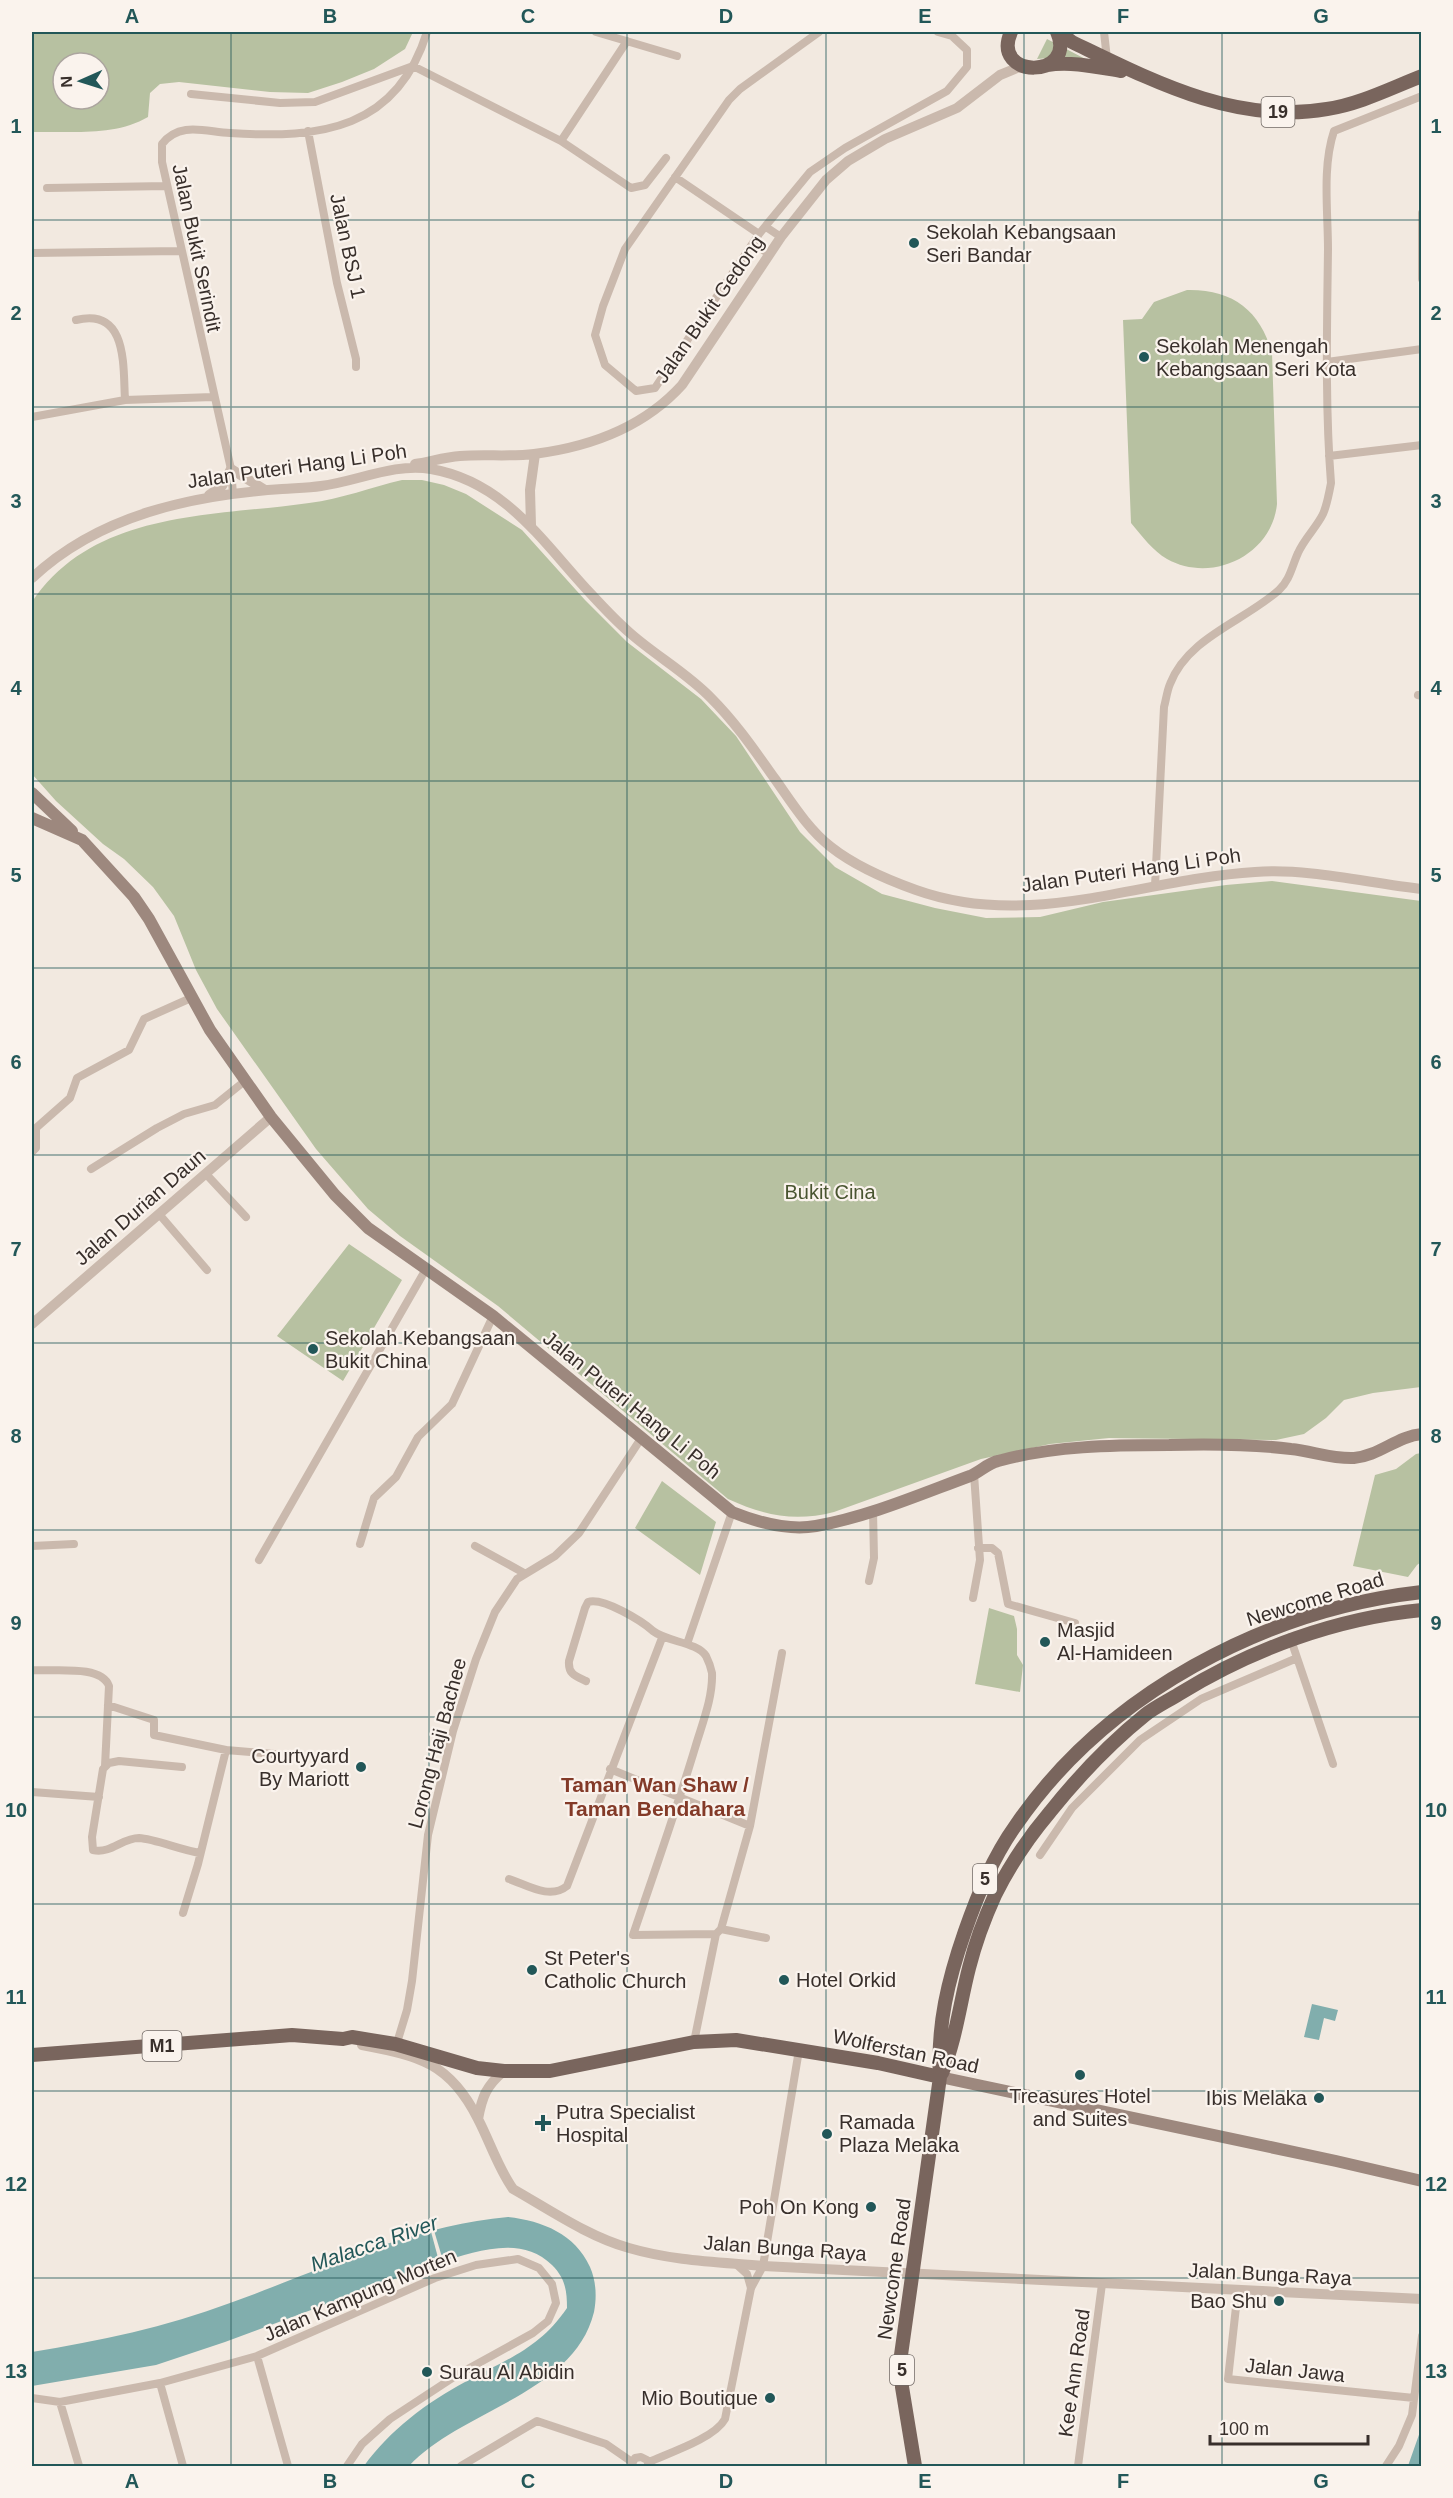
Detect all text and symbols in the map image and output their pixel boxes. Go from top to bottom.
text: A [125,5,139,27]
text: B [323,5,337,27]
text: C [521,5,535,27]
text: D [719,5,733,27]
text: E [918,5,932,27]
text: F [1117,5,1129,27]
text: G [1313,5,1329,27]
north arrow [51,51,111,111]
text: N [58,76,75,88]
road number: 19 [1262,97,1294,127]
text: 1 [10,115,22,137]
text: 1 [1430,115,1442,137]
street label: Jalan Bukit Serindit [168,162,226,334]
street label: Jalan BSJ 1 [326,192,370,300]
place label: Sekolah Kebangsaan Seri Bandar [926,221,1116,266]
street label: Jalan Bukit Gedong [650,231,768,387]
marker: Sekolah Kebangsaan Seri Bandar [907,236,921,250]
text: 2 [10,302,22,324]
text: 2 [1430,302,1442,324]
place label: Sekolah Menengah Kebangsaan Seri Kota [1156,335,1357,380]
marker: Sekolah Menengah Kebangsaan Seri Kota [1137,350,1151,364]
street label: Jalan Puteri Hang Li Poh [186,440,408,492]
text: 3 [10,490,22,512]
text: 3 [1430,490,1442,512]
text: 4 [10,677,22,699]
text: 4 [1430,677,1442,699]
street label: Jalan Puteri Hang Li Poh [1020,844,1242,896]
text: 5 [10,864,22,886]
text: 5 [1430,864,1442,886]
text: 6 [10,1051,22,1073]
text: 6 [1430,1051,1442,1073]
street label: Jalan Durian Daun [70,1144,210,1270]
park label: Bukit Cina [784,1181,876,1203]
text: 7 [10,1238,22,1260]
text: 7 [1430,1238,1442,1260]
place label: Sekolah Kebangsaan Bukit China [325,1327,515,1372]
street label: Jalan Puteri Hang Li Poh [539,1327,725,1483]
marker: Sekolah Kebangsaan Bukit China [306,1342,320,1356]
text: 8 [10,1425,22,1447]
text: 8 [1430,1425,1442,1447]
street label: Newcome Road [1244,1568,1386,1630]
text: 9 [10,1612,22,1634]
text: 9 [1430,1612,1442,1634]
place label: Masjid Al-Hamideen [1057,1619,1173,1664]
marker: Masjid Al-Hamideen [1038,1635,1052,1649]
street label: Lorong Haji Bachee [404,1655,470,1831]
place label: Courtyyard By Mariott [251,1745,349,1790]
marker: Courtyyard By Mariott [354,1760,368,1774]
district label: Taman Wan Shaw / Taman Bendahara [561,1773,749,1820]
text: 10 [5,1799,27,1821]
text: 10 [1425,1799,1447,1821]
road number: 5 [973,1864,997,1894]
place label: St Peter's Catholic Church [544,1947,686,1992]
marker: St Peter's Catholic Church [525,1963,539,1977]
place label: Hotel Orkid [796,1969,896,1991]
marker: Hotel Orkid [777,1973,791,1987]
text: 11 [5,1986,27,2008]
text: 11 [1425,1986,1447,2008]
street label: Wolferstan Road [831,2025,981,2077]
road number: M1 [142,2031,182,2061]
marker: Treasures Hotel and Suites [1073,2068,1087,2082]
place label: Treasures Hotel and Suites [1009,2085,1151,2130]
place label: Ibis Melaka [1206,2087,1308,2109]
marker: Ibis Melaka [1312,2091,1326,2105]
place label: Putra Specialist Hospital [556,2101,695,2146]
place label: Ramada Plaza Melaka [839,2111,960,2156]
marker: Putra Specialist Hospital [534,2114,552,2132]
marker: Ramada Plaza Melaka [820,2127,834,2141]
text: 12 [5,2173,27,2195]
text: 12 [1425,2173,1447,2195]
place label: Poh On Kong [739,2196,859,2218]
street label: Newcome Road [873,2197,915,2341]
marker: Poh On Kong [864,2200,878,2214]
water label: Malacca River [307,2210,442,2276]
street label: Jalan Bunga Raya [703,2231,868,2265]
street label: Jalan Kampung Morten [261,2244,459,2346]
street label: Jalan Bunga Raya [1188,2259,1353,2289]
place label: Bao Shu [1190,2290,1267,2312]
marker: Bao Shu [1272,2294,1286,2308]
street label: Kee Ann Road [1054,2308,1094,2438]
street label: Jalan Jawa [1244,2354,1347,2386]
road number: 5 [890,2355,914,2385]
text: 13 [5,2360,27,2382]
text: 13 [1425,2360,1447,2382]
place label: Surau Al Abidin [439,2361,575,2383]
marker: Surau Al Abidin [420,2365,434,2379]
place label: Mio Boutique [641,2387,758,2409]
marker: Mio Boutique [763,2391,777,2405]
scale bar [1210,2408,1368,2446]
text: 100 m [1219,2419,1269,2439]
text: A [125,2470,139,2492]
text: B [323,2470,337,2492]
text: C [521,2470,535,2492]
text: D [719,2470,733,2492]
text: E [918,2470,932,2492]
text: F [1117,2470,1129,2492]
text: G [1313,2470,1329,2492]

